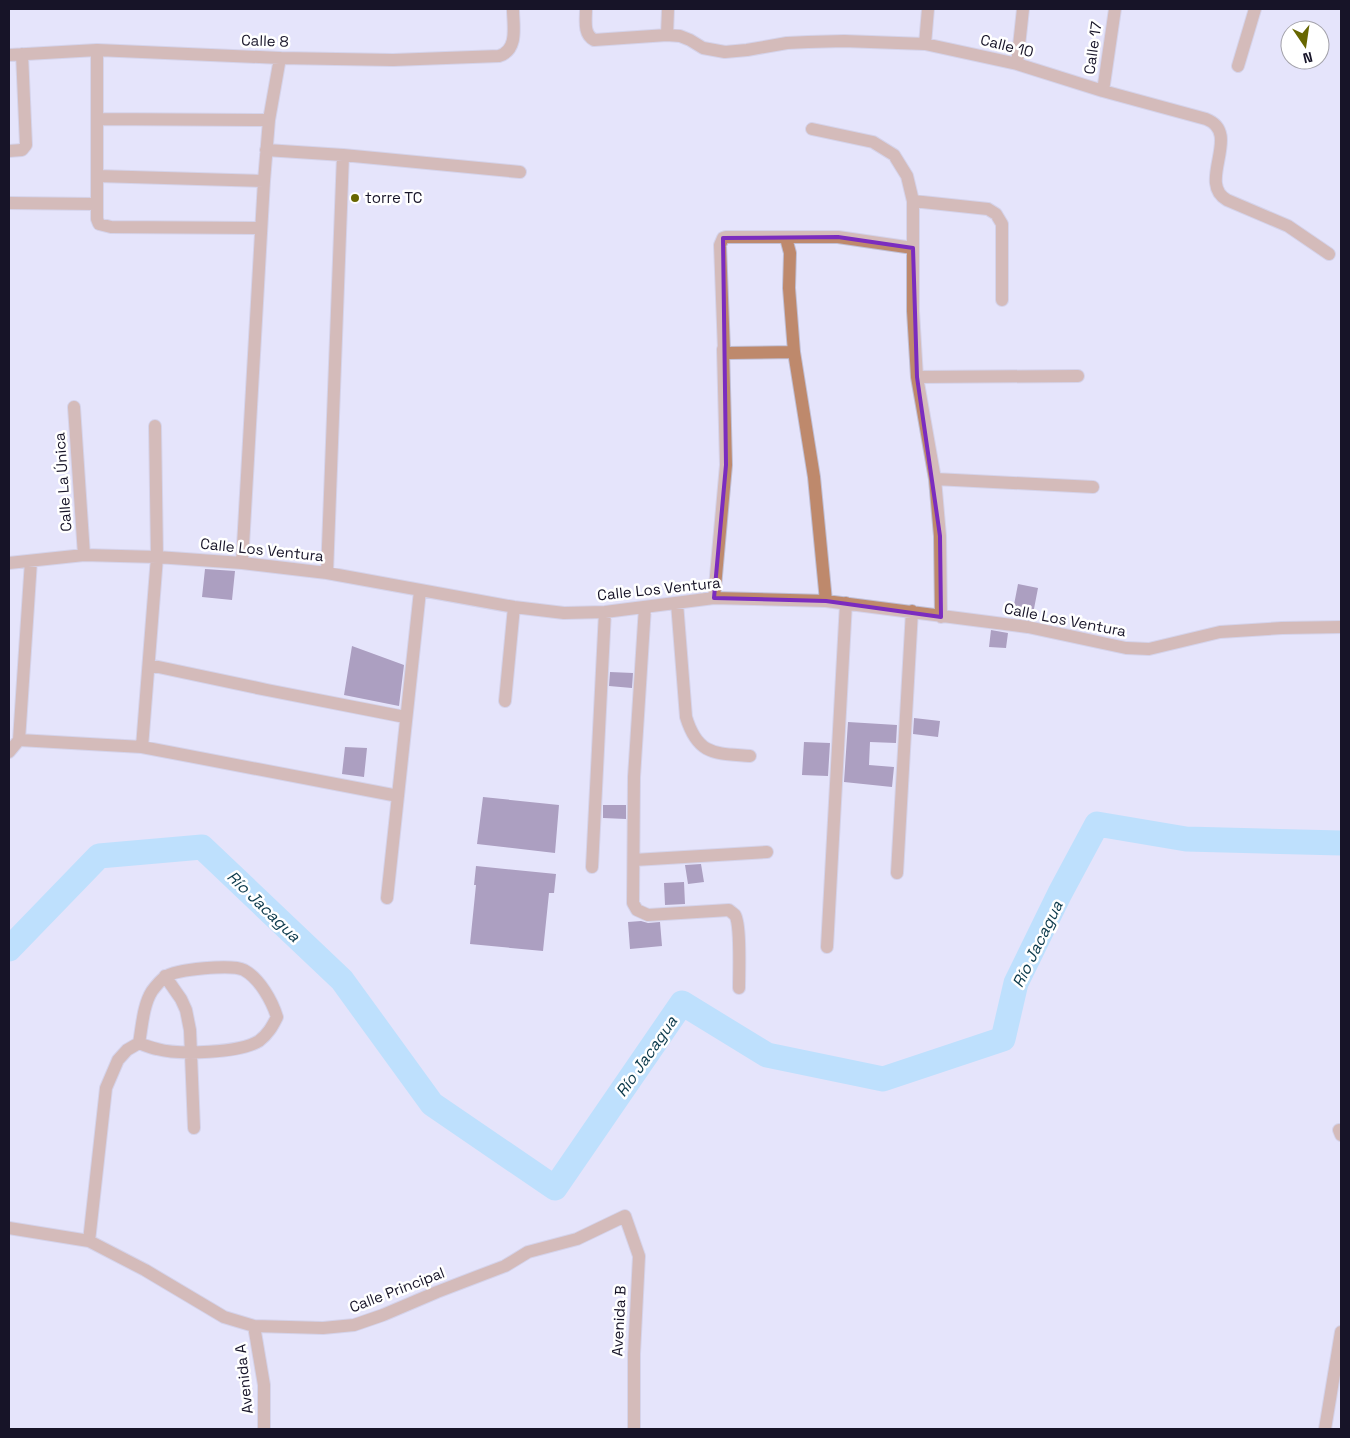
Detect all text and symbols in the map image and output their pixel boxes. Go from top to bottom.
street label: Calle 17 [1079,20,1106,76]
north arrow [1280,20,1330,70]
street label: Calle 8 [241,30,289,51]
street label: Calle 10 [979,30,1036,61]
text: N [1301,48,1315,67]
place label: torre TC [365,188,422,207]
marker: torre TC [349,192,361,204]
street label: Calle La Única [50,431,75,532]
street label: Calle Los Ventura [199,534,325,565]
street label: Calle Los Ventura [596,573,722,604]
street label: Calle Los Ventura [1002,598,1128,641]
water label: Río Jacagua [223,866,305,947]
water label: Río Jacagua [1007,897,1068,991]
water label: Río Jacagua [611,1011,682,1101]
street label: Calle Principal [347,1263,447,1316]
street label: Avenida B [607,1285,630,1357]
street label: Avenida A [230,1343,257,1415]

